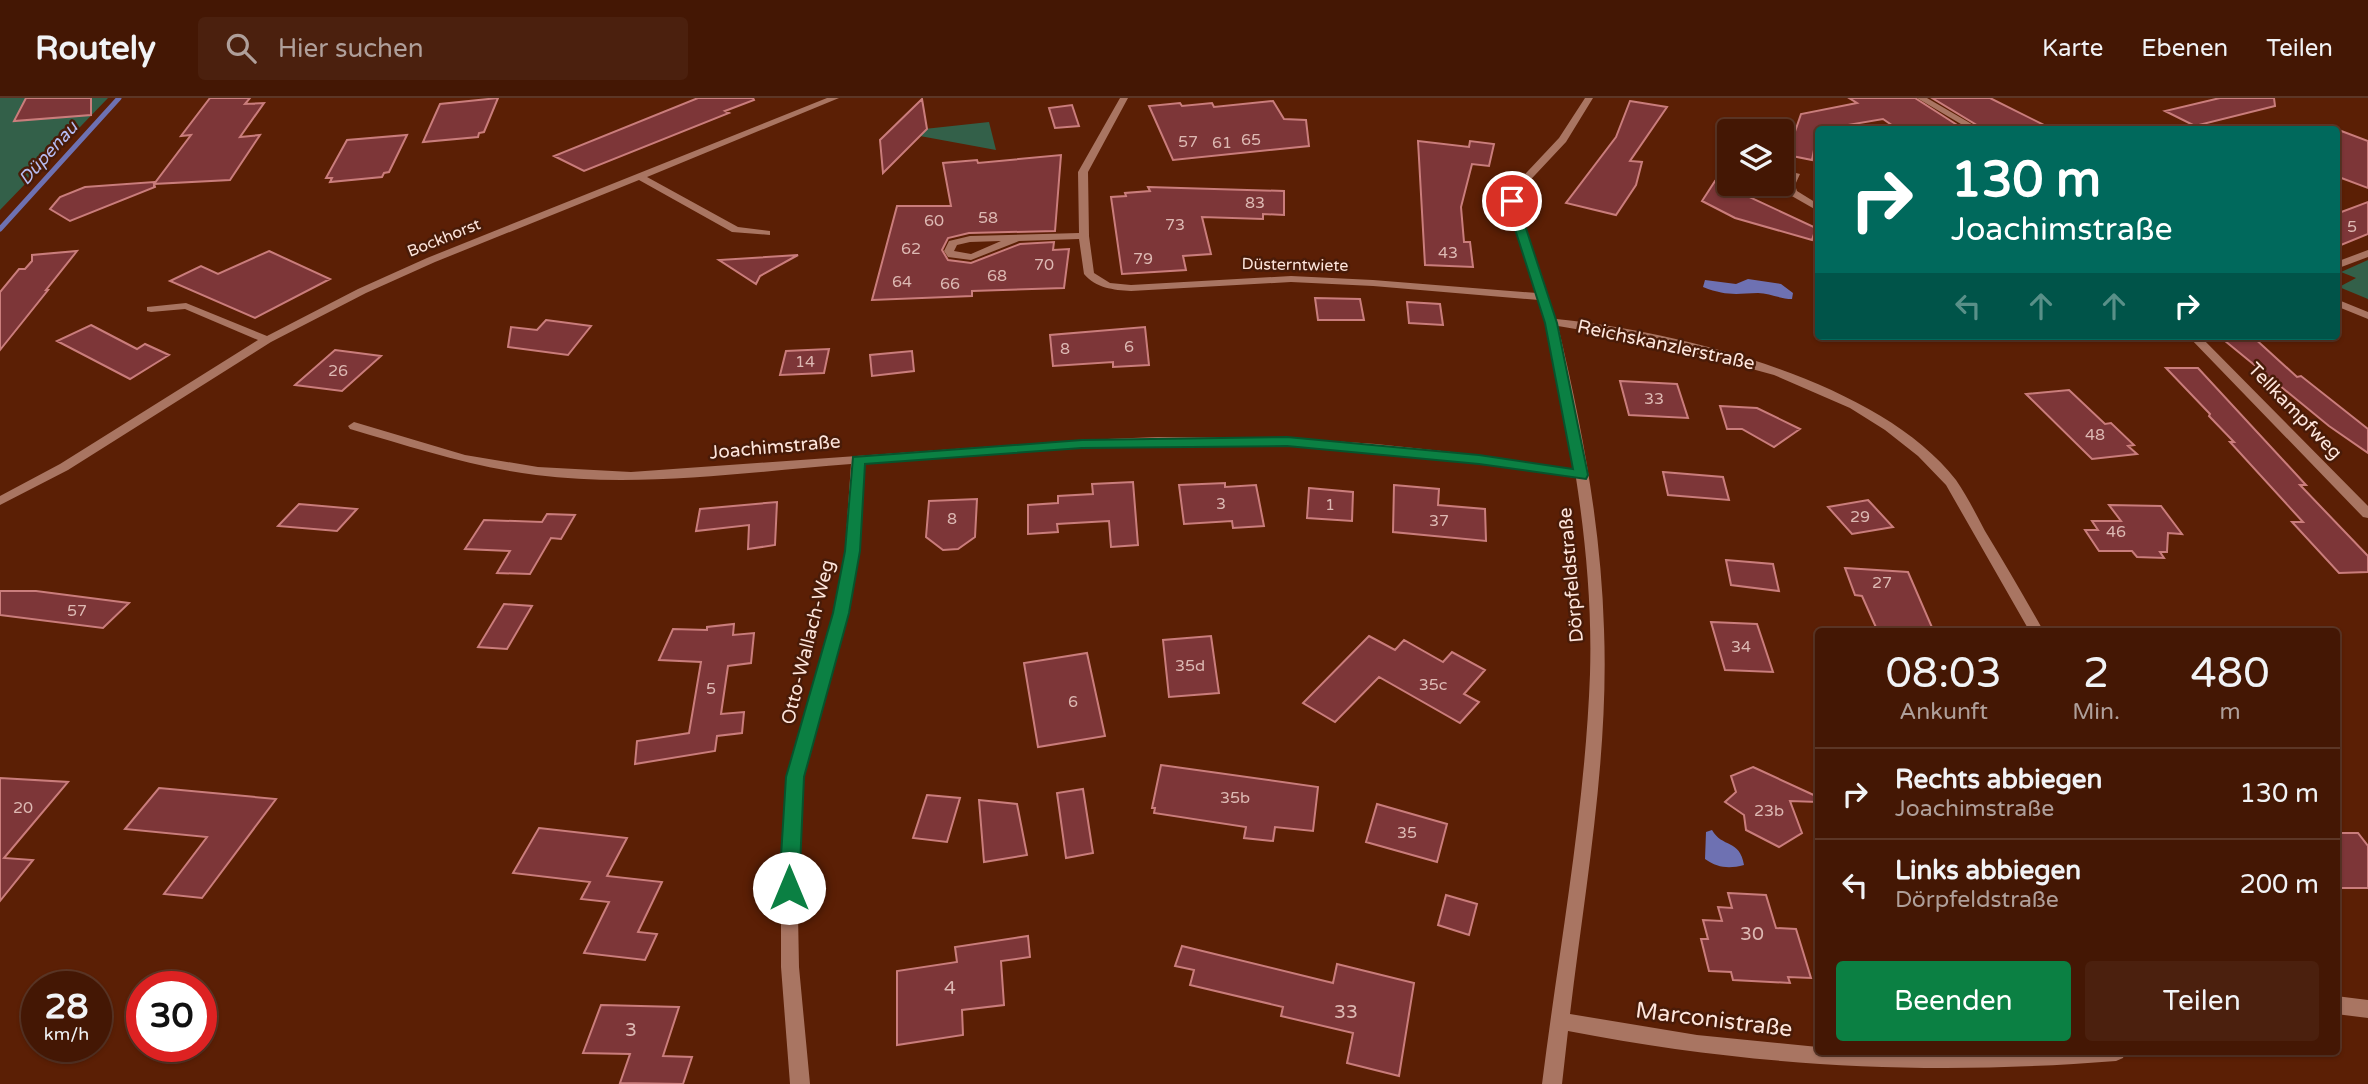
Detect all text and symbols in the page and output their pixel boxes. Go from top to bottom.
search box [198,17,688,80]
text: Routely [35,29,156,68]
icon: search [222,29,260,67]
text: Hier suchen [278,33,424,64]
text: Karte [2042,34,2103,63]
text: Ebenen [2141,34,2228,63]
text: Teilen [2266,34,2333,63]
water label: Düpenau [14,116,83,189]
map controls [1717,119,1794,196]
button: layers [1717,119,1794,196]
house number: 65 [1241,130,1261,150]
house number: 57 [1178,132,1198,152]
house number: 61 [1212,133,1232,153]
text: 130 m [1951,151,2101,210]
icon: right [1836,154,1927,245]
pin [1482,171,1542,231]
icon: arrive [1493,182,1531,220]
house number: 83 [1245,193,1265,213]
house number: 58 [978,208,998,228]
house number: 60 [924,211,944,231]
text: Joachimstraße [1951,211,2173,249]
street label: Bockhorst [404,214,484,262]
house number: 73 [1165,215,1185,235]
house number: 5 [2347,217,2357,237]
house number: 62 [901,239,921,259]
house number: 43 [1438,243,1458,263]
house number: 79 [1133,249,1153,269]
street label: Düsterntwiete [1241,254,1349,276]
house number: 70 [1034,255,1054,275]
house number: 68 [987,266,1007,286]
house number: 64 [892,272,912,292]
house number: 66 [940,274,960,294]
icon: left [1949,287,1987,325]
icon: ahead [2022,287,2060,325]
icon: ahead [2095,287,2133,325]
icon: right [2168,287,2206,325]
street label: Reichskanzlerstraße [1575,315,1757,375]
house number: 6 [1124,337,1134,357]
house number: 8 [1060,339,1070,359]
house number: 14 [795,352,815,372]
street label: Tellkampfweg [2243,358,2347,464]
house number: 26 [328,361,348,381]
house number: 33 [1644,389,1664,409]
house number: 48 [2085,425,2105,445]
street label: Joachimstraße [709,430,841,464]
house number: 3 [1216,494,1226,514]
house number: 1 [1325,495,1335,515]
street label: Dörpfeldstraße [1554,507,1588,643]
house number: 29 [1850,507,1870,527]
house number: 8 [947,509,957,529]
house number: 37 [1429,511,1449,531]
house number: 46 [2106,522,2126,542]
street label: Otto-Wallach-Weg [777,557,839,727]
house number: 27 [1872,573,1892,593]
house number: 57 [67,601,87,621]
house number: 34 [1731,637,1751,657]
text: 08:03 [1885,648,2002,699]
text: 2 [2083,648,2109,699]
text: 480 [2190,648,2270,699]
house number: 35d [1175,656,1205,676]
house number: 35c [1419,675,1447,695]
house number: 5 [706,679,716,699]
house number: 6 [1068,692,1078,712]
text: Ankunft [1899,698,1988,726]
text: Min. [2072,698,2120,726]
text: m [2219,698,2241,726]
text: Rechts abbiegen [1895,764,2102,795]
icon: right [1836,775,1874,813]
text: 130 m [2239,778,2319,809]
house number: 35b [1220,788,1250,808]
text: Joachimstraße [1895,795,2054,823]
house number: 20 [13,798,33,818]
house number: 23b [1754,801,1784,821]
house number: 35 [1397,823,1417,843]
position arrow [752,851,826,925]
text: Links abbiegen [1895,855,2081,886]
icon: left [1836,866,1874,904]
text: 200 m [2239,869,2319,900]
text: Dörpfeldstraße [1895,886,2059,914]
house number: 30 [1740,923,1764,945]
button: Beenden [1836,961,2071,1041]
button: Teilen [2085,961,2319,1041]
speed limit sign: 30 [126,971,217,1062]
house number: 4 [944,977,956,999]
text: 28 [45,986,88,1028]
street label: Marconistraße [1634,996,1794,1044]
house number: 33 [1334,1001,1358,1023]
house number: 3 [625,1019,637,1041]
text: km/h [44,1023,89,1045]

